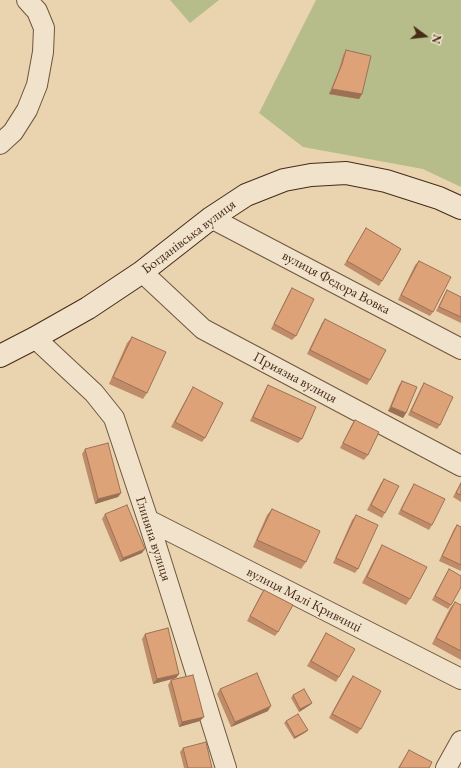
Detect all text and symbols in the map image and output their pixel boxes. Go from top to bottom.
north arrow [405,16,445,56]
text: N [429,33,445,45]
street label: Богданівська вулиця [139,196,239,278]
street label: вулиця Федора Вовка [279,247,393,319]
street label: Приязна вулиця [250,349,340,407]
street label: Глиняна вулиця [131,495,175,583]
street label: вулиця Малі Кривчиці [244,564,364,636]

